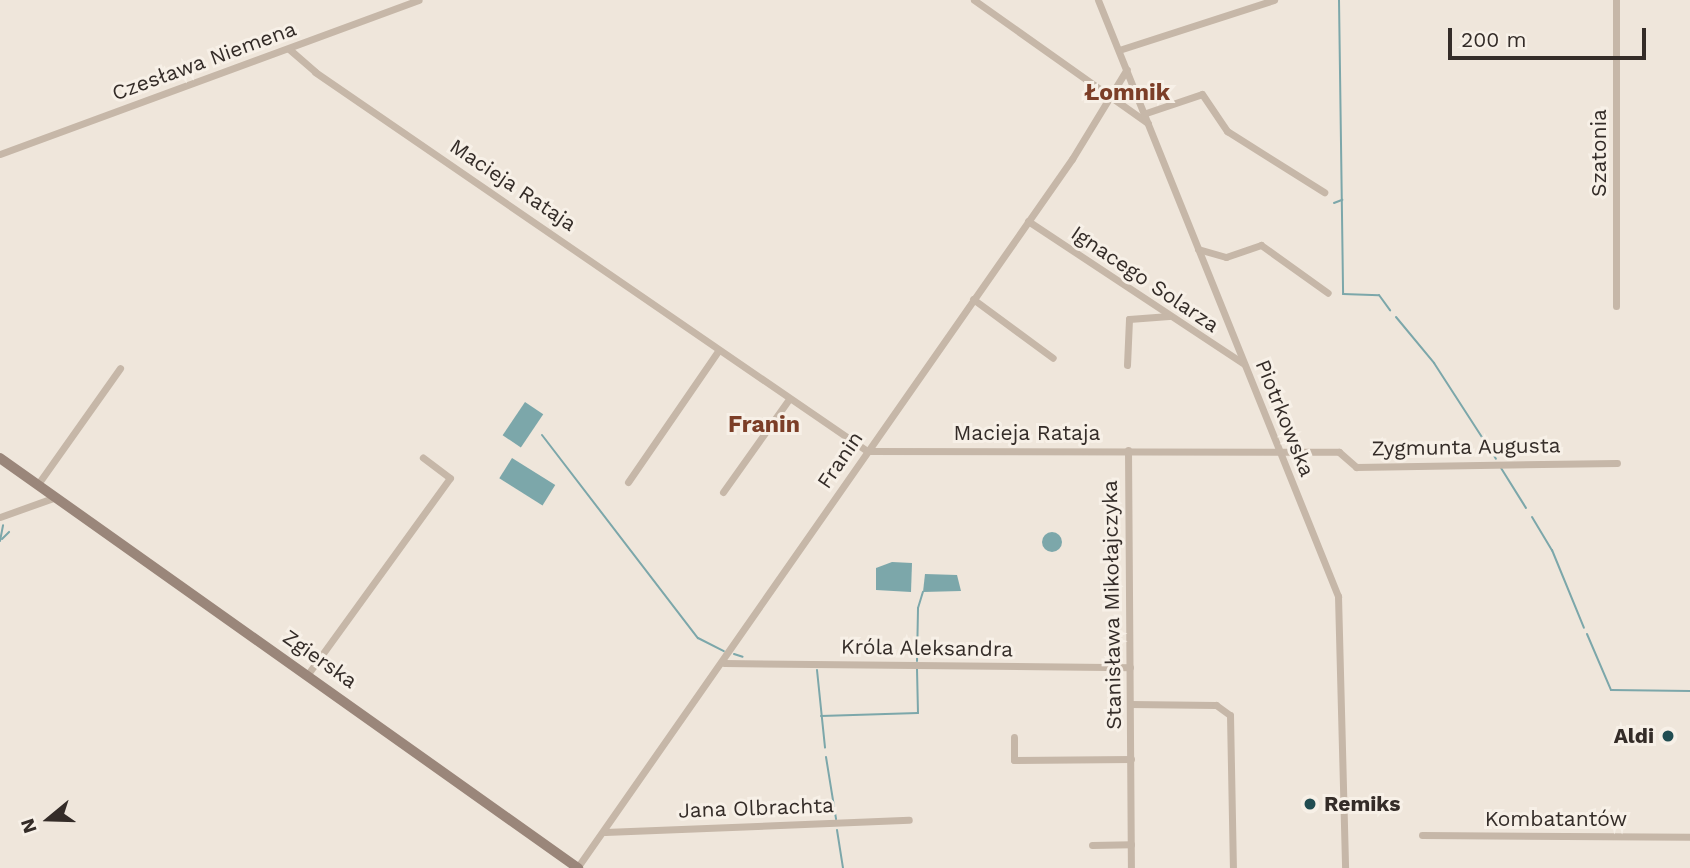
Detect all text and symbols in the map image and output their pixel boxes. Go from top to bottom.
scale bar [1452,14,1650,58]
street label: Czesława Niemena [108,16,300,106]
text: 200 m [1461,27,1527,52]
district label: Łomnik [1084,79,1170,107]
street label: Szatonia [1586,109,1612,197]
street label: Macieja Rataja [445,133,581,237]
street label: Ignacego Solarza [1066,220,1224,338]
street label: Piotrkowska [1250,356,1320,480]
district label: Franin [728,411,800,439]
street label: Macieja Rataja [953,420,1101,446]
street label: Franin [812,427,868,493]
street label: Zygmunta Augusta [1371,433,1561,461]
street label: Stanisława Mikołajczyka [1097,480,1127,730]
street label: Zgierska [278,624,362,694]
street label: Króla Aleksandra [840,634,1014,662]
place label: Aldi [1614,723,1654,749]
marker: Aldi [1660,728,1676,744]
north arrow [14,784,84,854]
place label: Remiks [1324,791,1401,817]
street label: Jana Olbrachta [678,793,834,823]
marker: Remiks [1302,796,1318,812]
street label: Kombatantów [1485,806,1627,832]
text: N [16,816,42,836]

